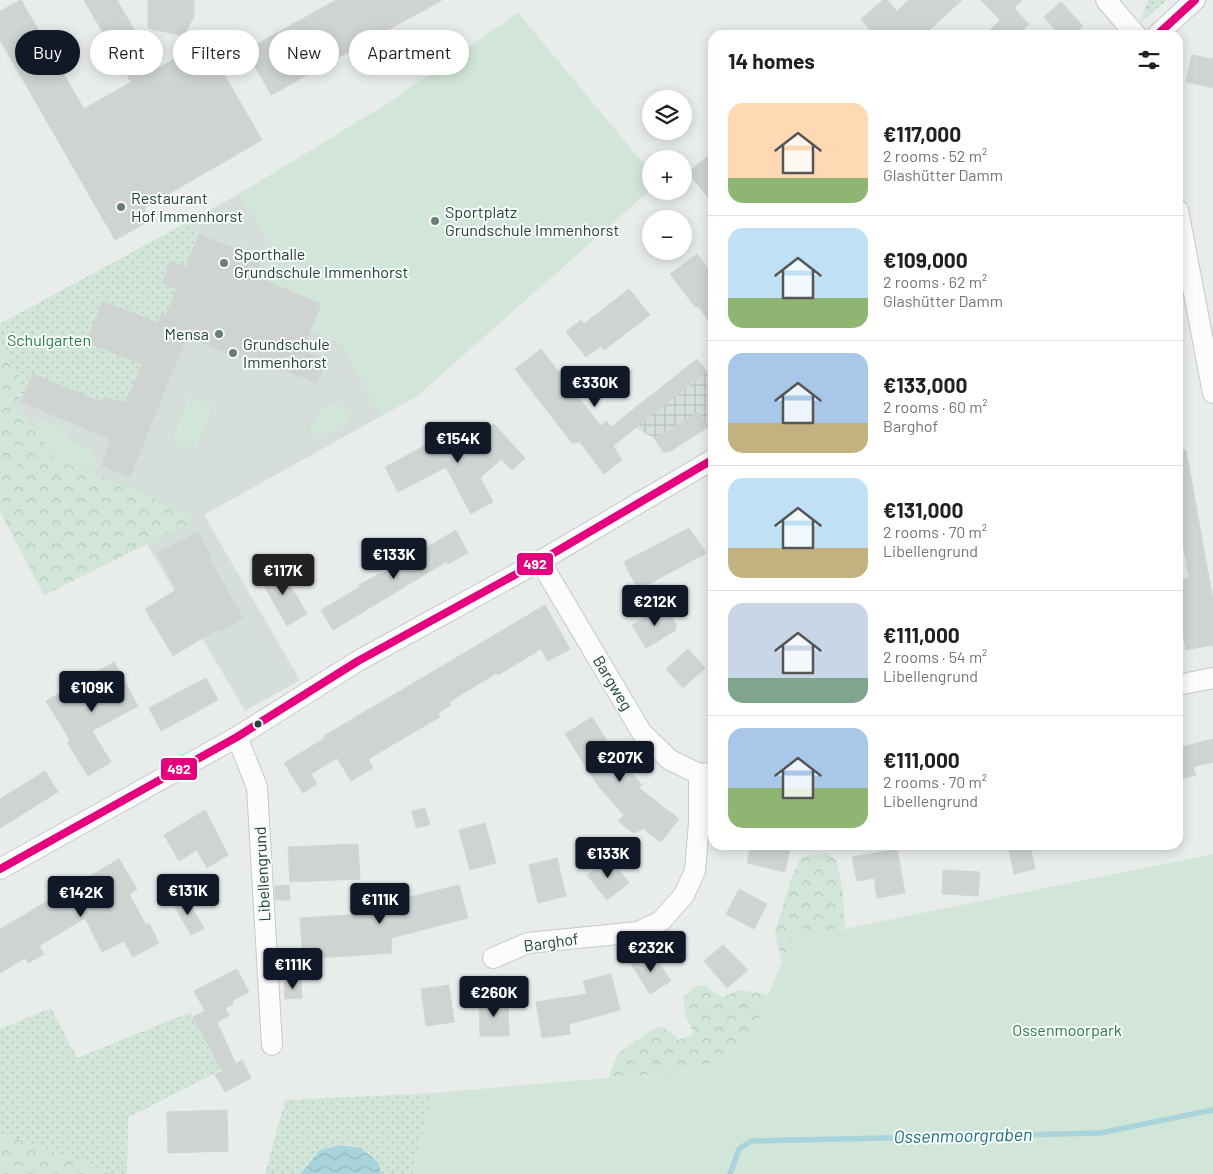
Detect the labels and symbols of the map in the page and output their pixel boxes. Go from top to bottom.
place label: Restaurant Hof Immenhorst [131,188,243,225]
marker: Restaurant Hof Immenhorst [115,201,127,213]
place label: Sportplatz Grundschule Immenhorst [445,202,619,239]
marker: Sportplatz Grundschule Immenhorst [429,215,441,227]
place label: Sporthalle Grundschule Immenhorst [234,244,408,281]
marker: Sporthalle Grundschule Immenhorst [218,257,230,269]
place label: Mensa [165,324,209,343]
marker: Mensa [213,328,225,340]
park label: Schulgarten [7,330,91,349]
place label: Grundschule Immenhorst [243,334,330,371]
marker: Grundschule Immenhorst [227,347,239,359]
pin: €330K [560,366,630,408]
pin: €154K [423,422,493,464]
pin: €133K [359,538,429,580]
line badge: 492 [516,552,554,576]
pin: €117K [248,554,318,596]
text: 492 [523,555,547,572]
pin: €212K [620,584,690,627]
street label: Bargweg [590,652,637,714]
pin: €109K [57,670,127,713]
unlabelled marker [253,719,263,729]
pin: €207K [585,740,655,783]
line badge: 492 [160,757,198,781]
text: 492 [167,760,191,777]
street label: Libellengrund [250,826,273,922]
pin: €133K [573,836,643,879]
pin: €131K [153,874,223,916]
pin: €142K [46,876,116,918]
pin: €111K [345,882,415,925]
street label: Barghof [522,928,580,955]
pin: €232K [616,930,686,973]
pin: €111K [258,948,328,990]
pin: €260K [459,976,529,1018]
park label: Ossenmoorpark [1012,1020,1122,1039]
water label: Ossenmoorgraben [893,1123,1033,1147]

